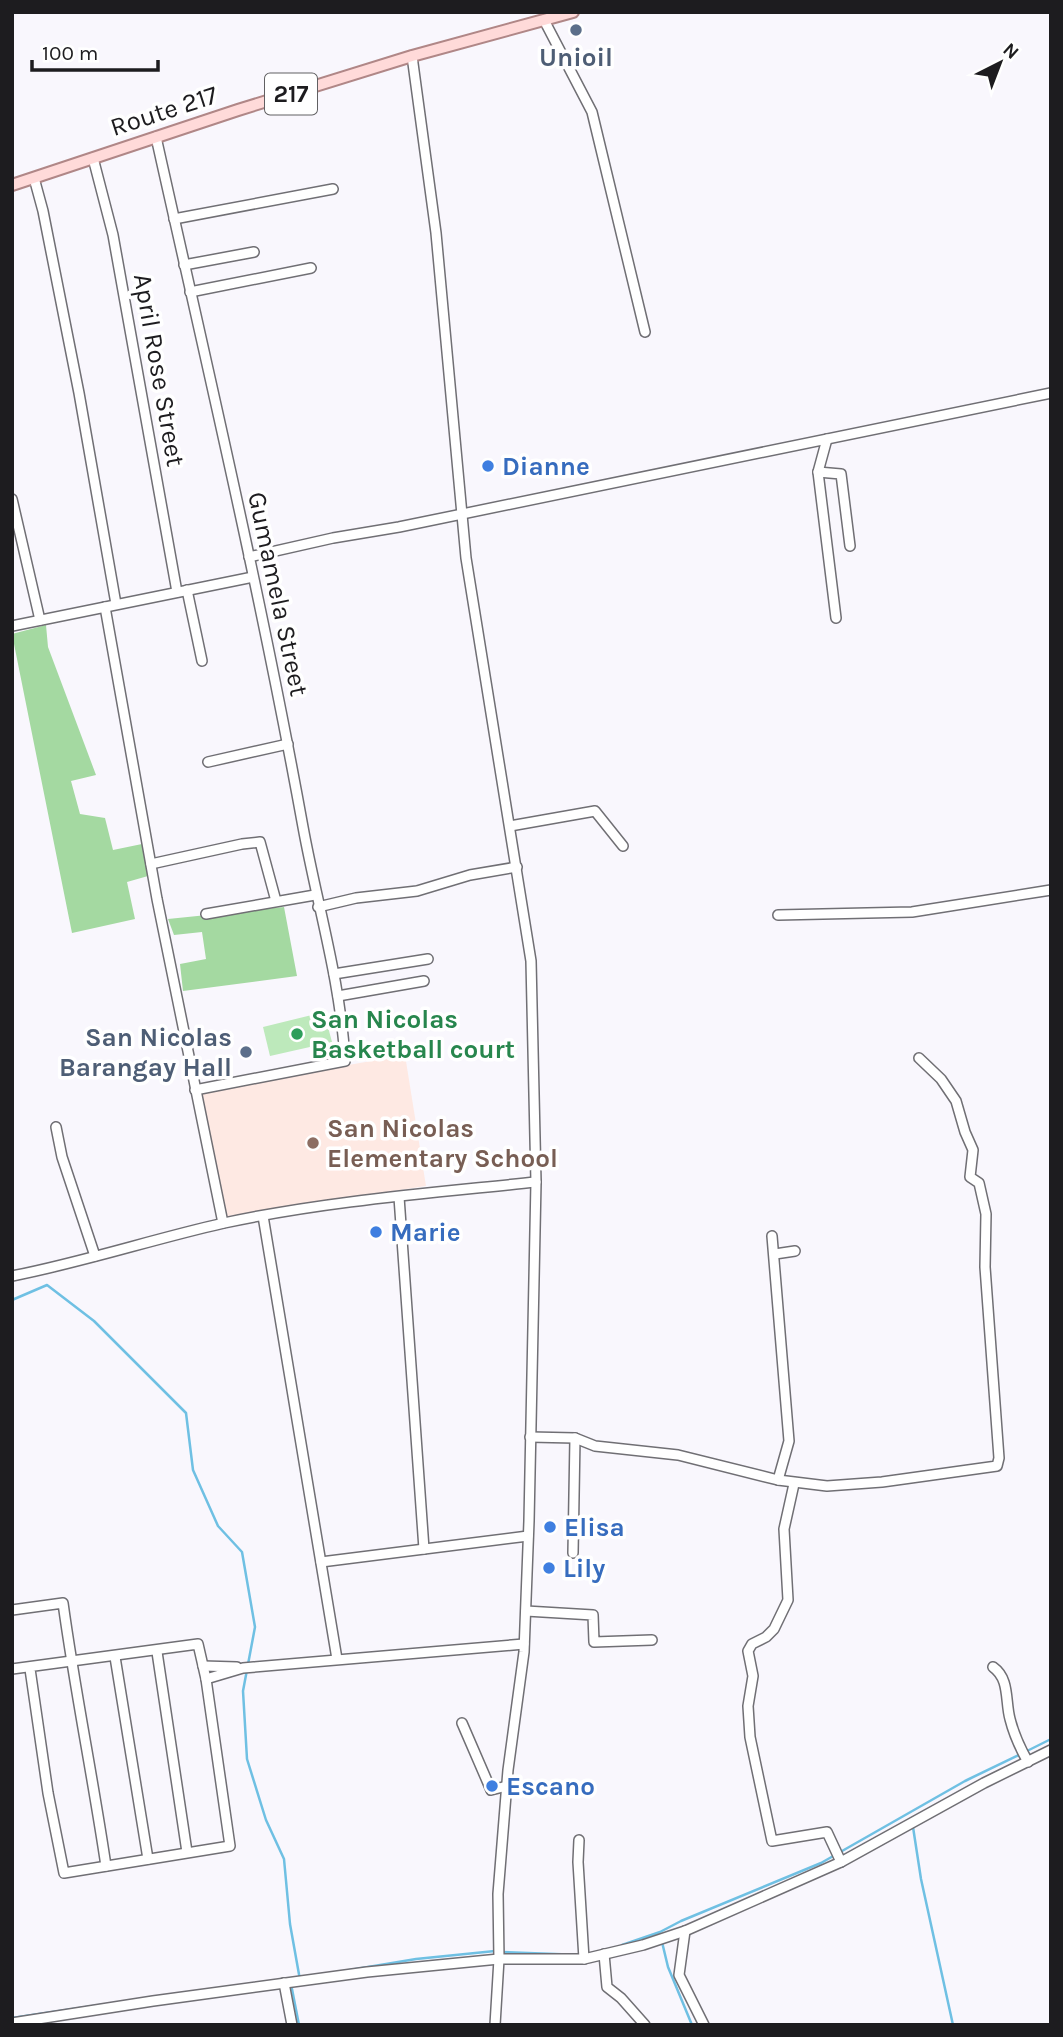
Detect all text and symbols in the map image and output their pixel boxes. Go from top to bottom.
marker: Unioil [568,22,584,38]
scale bar [32,28,158,72]
north arrow [965,28,1035,98]
text: N [998,38,1023,64]
text: 100 m [42,41,99,65]
place label: Unioil [539,42,613,73]
road number: 217 [265,74,317,114]
street label: Route 217 [106,79,222,143]
street label: April Rose Street [127,271,191,469]
place label: Dianne [502,451,590,482]
marker: Dianne [480,458,496,474]
street label: Gumamela Street [241,489,315,699]
place label: San Nicolas Basketball court [311,1004,515,1065]
place label: San Nicolas Barangay Hall [59,1022,232,1083]
marker: San Nicolas Basketball court [289,1026,305,1042]
marker: San Nicolas Barangay Hall [238,1044,254,1060]
place label: San Nicolas Elementary School [327,1113,558,1174]
marker: San Nicolas Elementary School [305,1135,321,1151]
place label: Marie [390,1217,460,1248]
marker: Marie [368,1224,384,1240]
place label: Elisa [564,1512,625,1543]
marker: Elisa [542,1519,558,1535]
place label: Lily [563,1553,605,1584]
marker: Lily [541,1560,557,1576]
place label: Escano [506,1771,595,1802]
marker: Escano [484,1778,500,1794]

